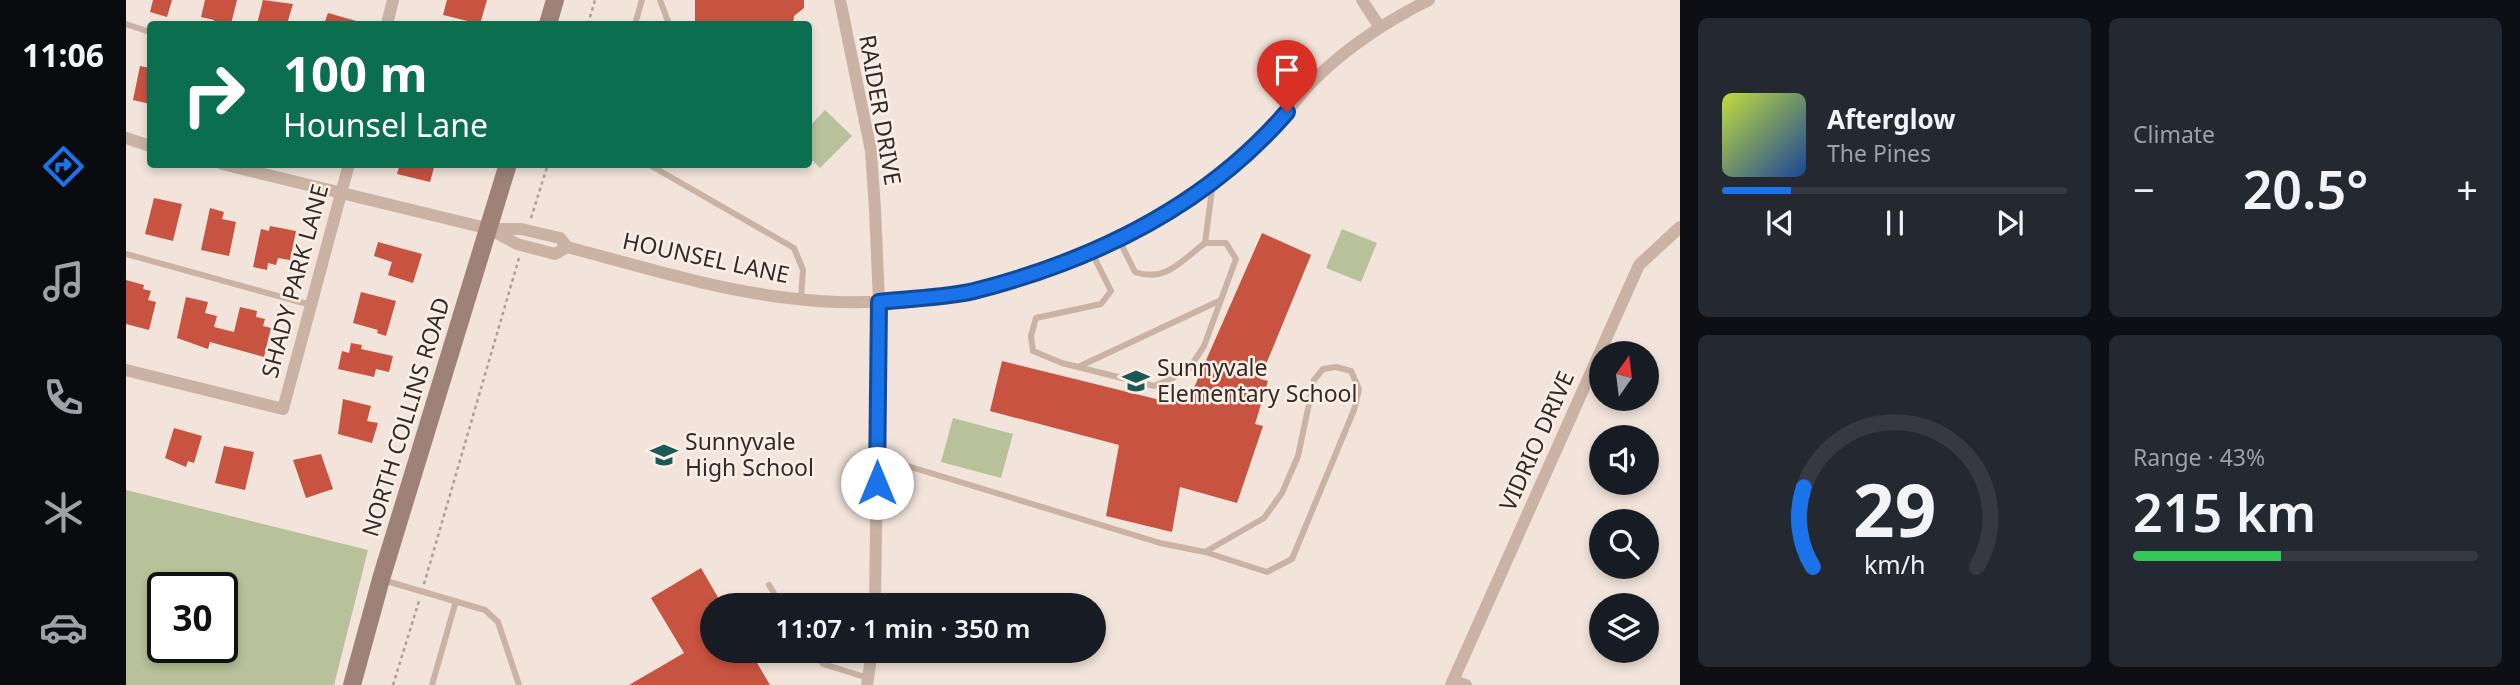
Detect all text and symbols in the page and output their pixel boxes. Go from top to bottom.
street label: RAIDER DRIVE [852,32,910,188]
text: 11:06 [22,33,104,76]
text: 100 m [283,40,428,106]
pin [1257,40,1317,112]
icon: right [168,49,259,140]
icon: arrive [1268,51,1306,89]
text: Afterglow [1827,101,1955,137]
text: Hounsel Lane [283,103,488,146]
text: Climate [2133,118,2215,150]
text: The Pines [1827,137,1931,169]
icon: directions [39,142,88,191]
text: 20.5° [2243,153,2368,224]
text: − [2133,163,2155,215]
text: + [2456,163,2478,215]
street label: SHADY PARK LANE [253,181,335,381]
icon: previous [1761,204,1799,242]
icon: pause [1876,204,1914,242]
icon: next [1991,204,2029,242]
street label: HOUNSEL LANE [620,224,793,290]
icon: music [39,257,88,306]
street label: NORTH COLLINS ROAD [353,293,457,540]
north arrow [1589,341,1659,411]
map controls [1589,341,1659,663]
place label: Sunnyvale Elementary School [1157,351,1357,409]
school or university icon: Sunnyvale Elementary School [1121,366,1151,396]
street label: VIDRIO DRIVE [1491,366,1581,516]
icon: phone [39,373,88,422]
place label: Sunnyvale High School [685,425,814,483]
button: sound [1589,425,1659,495]
school or university icon: Sunnyvale High School [649,440,679,470]
text: Range · 43% [2133,441,2265,473]
position arrow [840,446,914,520]
text: 29 [1853,459,1936,558]
text: 215 km [2133,476,2316,547]
icon: climate [39,488,88,537]
button: search [1589,509,1659,579]
text: km/h [1864,547,1925,581]
speed limit sign: 30 [147,572,238,663]
button: layers [1589,593,1659,663]
icon: car [39,603,88,652]
text: 11:07 · 1 min · 350 m [776,610,1030,646]

